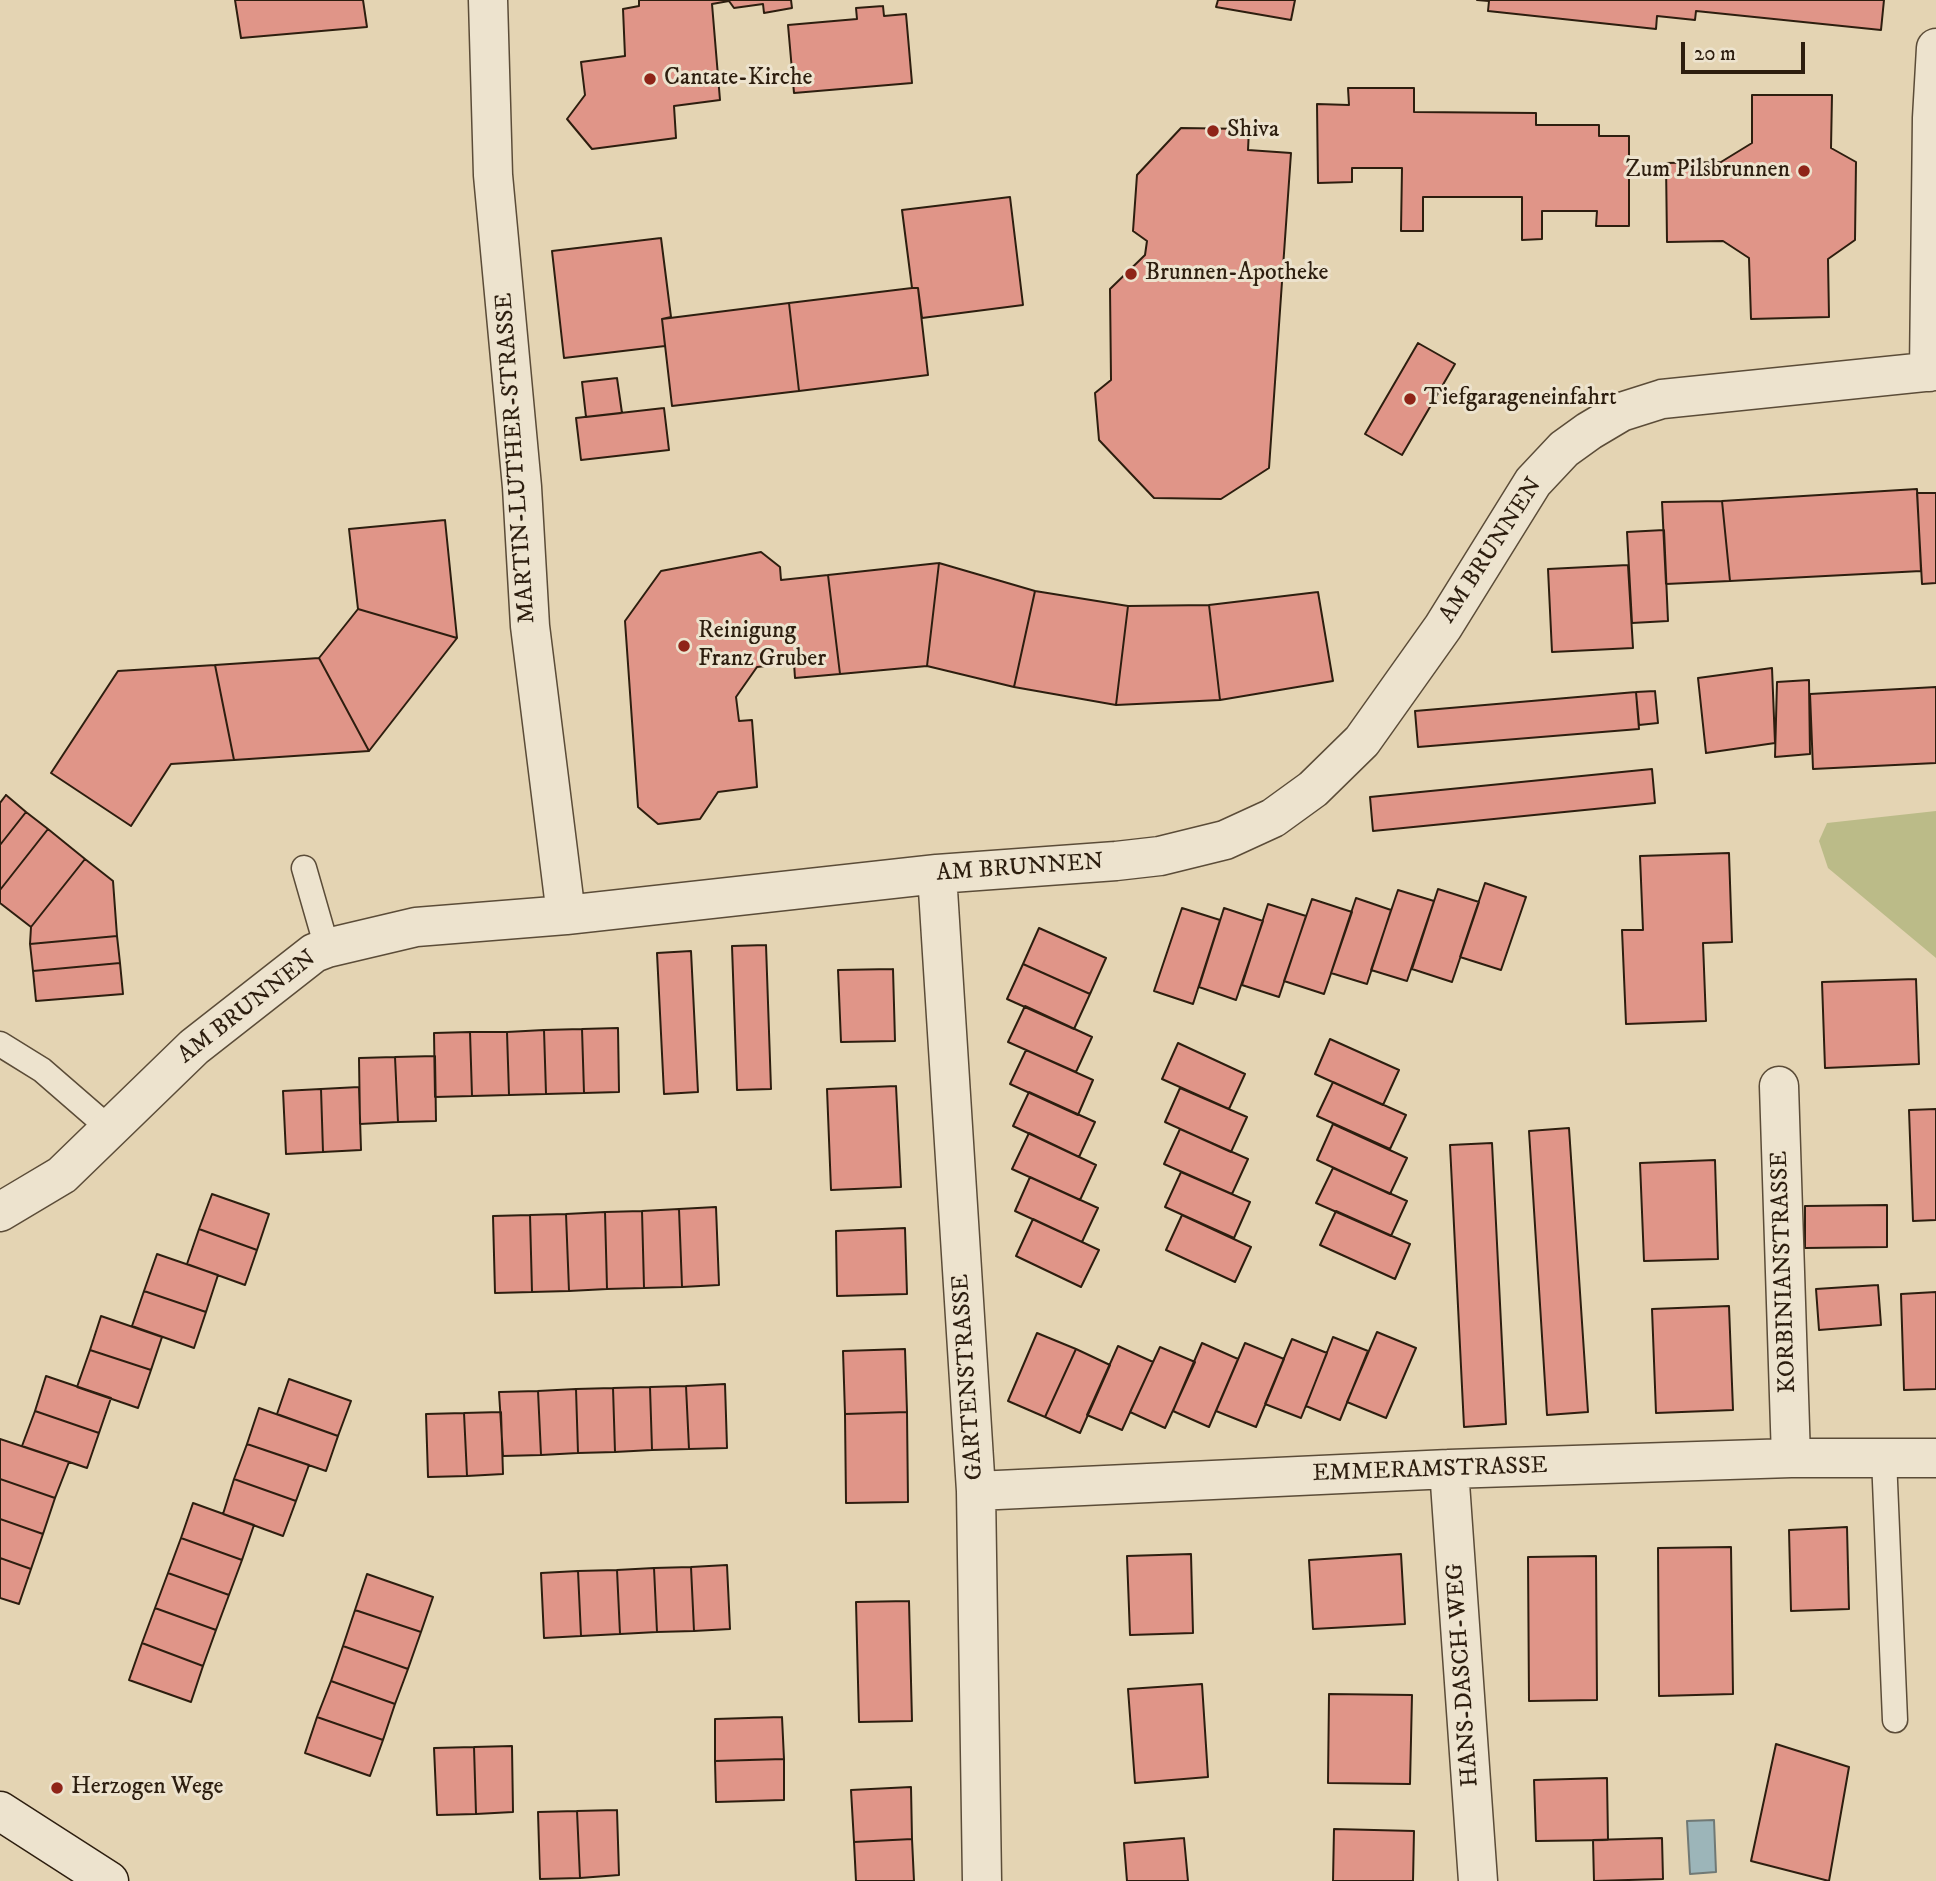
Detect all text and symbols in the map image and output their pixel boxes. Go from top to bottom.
scale bar [1684,28,1808,72]
text: 20 m [1694,41,1736,67]
place label: Cantate-Kirche [664,65,812,93]
marker: Cantate-Kirche [642,71,658,87]
place label: Shiva [1227,117,1279,145]
marker: Shiva [1205,123,1221,139]
place label: Zum Pilsbrunnen [1625,157,1790,185]
marker: Zum Pilsbrunnen [1796,163,1812,179]
place label: Brunnen-Apotheke [1145,260,1329,288]
marker: Brunnen-Apotheke [1123,266,1139,282]
street label: MARTIN-LUTHER-STRASSE [491,292,543,624]
place label: Tiefgarageneinfahrt [1424,385,1617,413]
marker: Tiefgarageneinfahrt [1402,391,1418,407]
street label: AM BRUNNEN [1434,473,1550,629]
place label: Reinigung Franz Gruber [698,618,826,674]
marker: Reinigung Franz Gruber [676,638,692,654]
street label: AM BRUNNEN [935,849,1105,889]
street label: AM BRUNNEN [173,945,323,1071]
street label: KORBINIANSTRASSE [1766,1150,1804,1394]
street label: GARTENSTRASSE [947,1273,991,1481]
street label: EMMERAMSTRASSE [1312,1453,1548,1489]
street label: HANS-DASCH-WEG [1442,1562,1486,1788]
place label: Herzogen Wege [71,1774,223,1802]
marker: Herzogen Wege [49,1780,65,1796]

